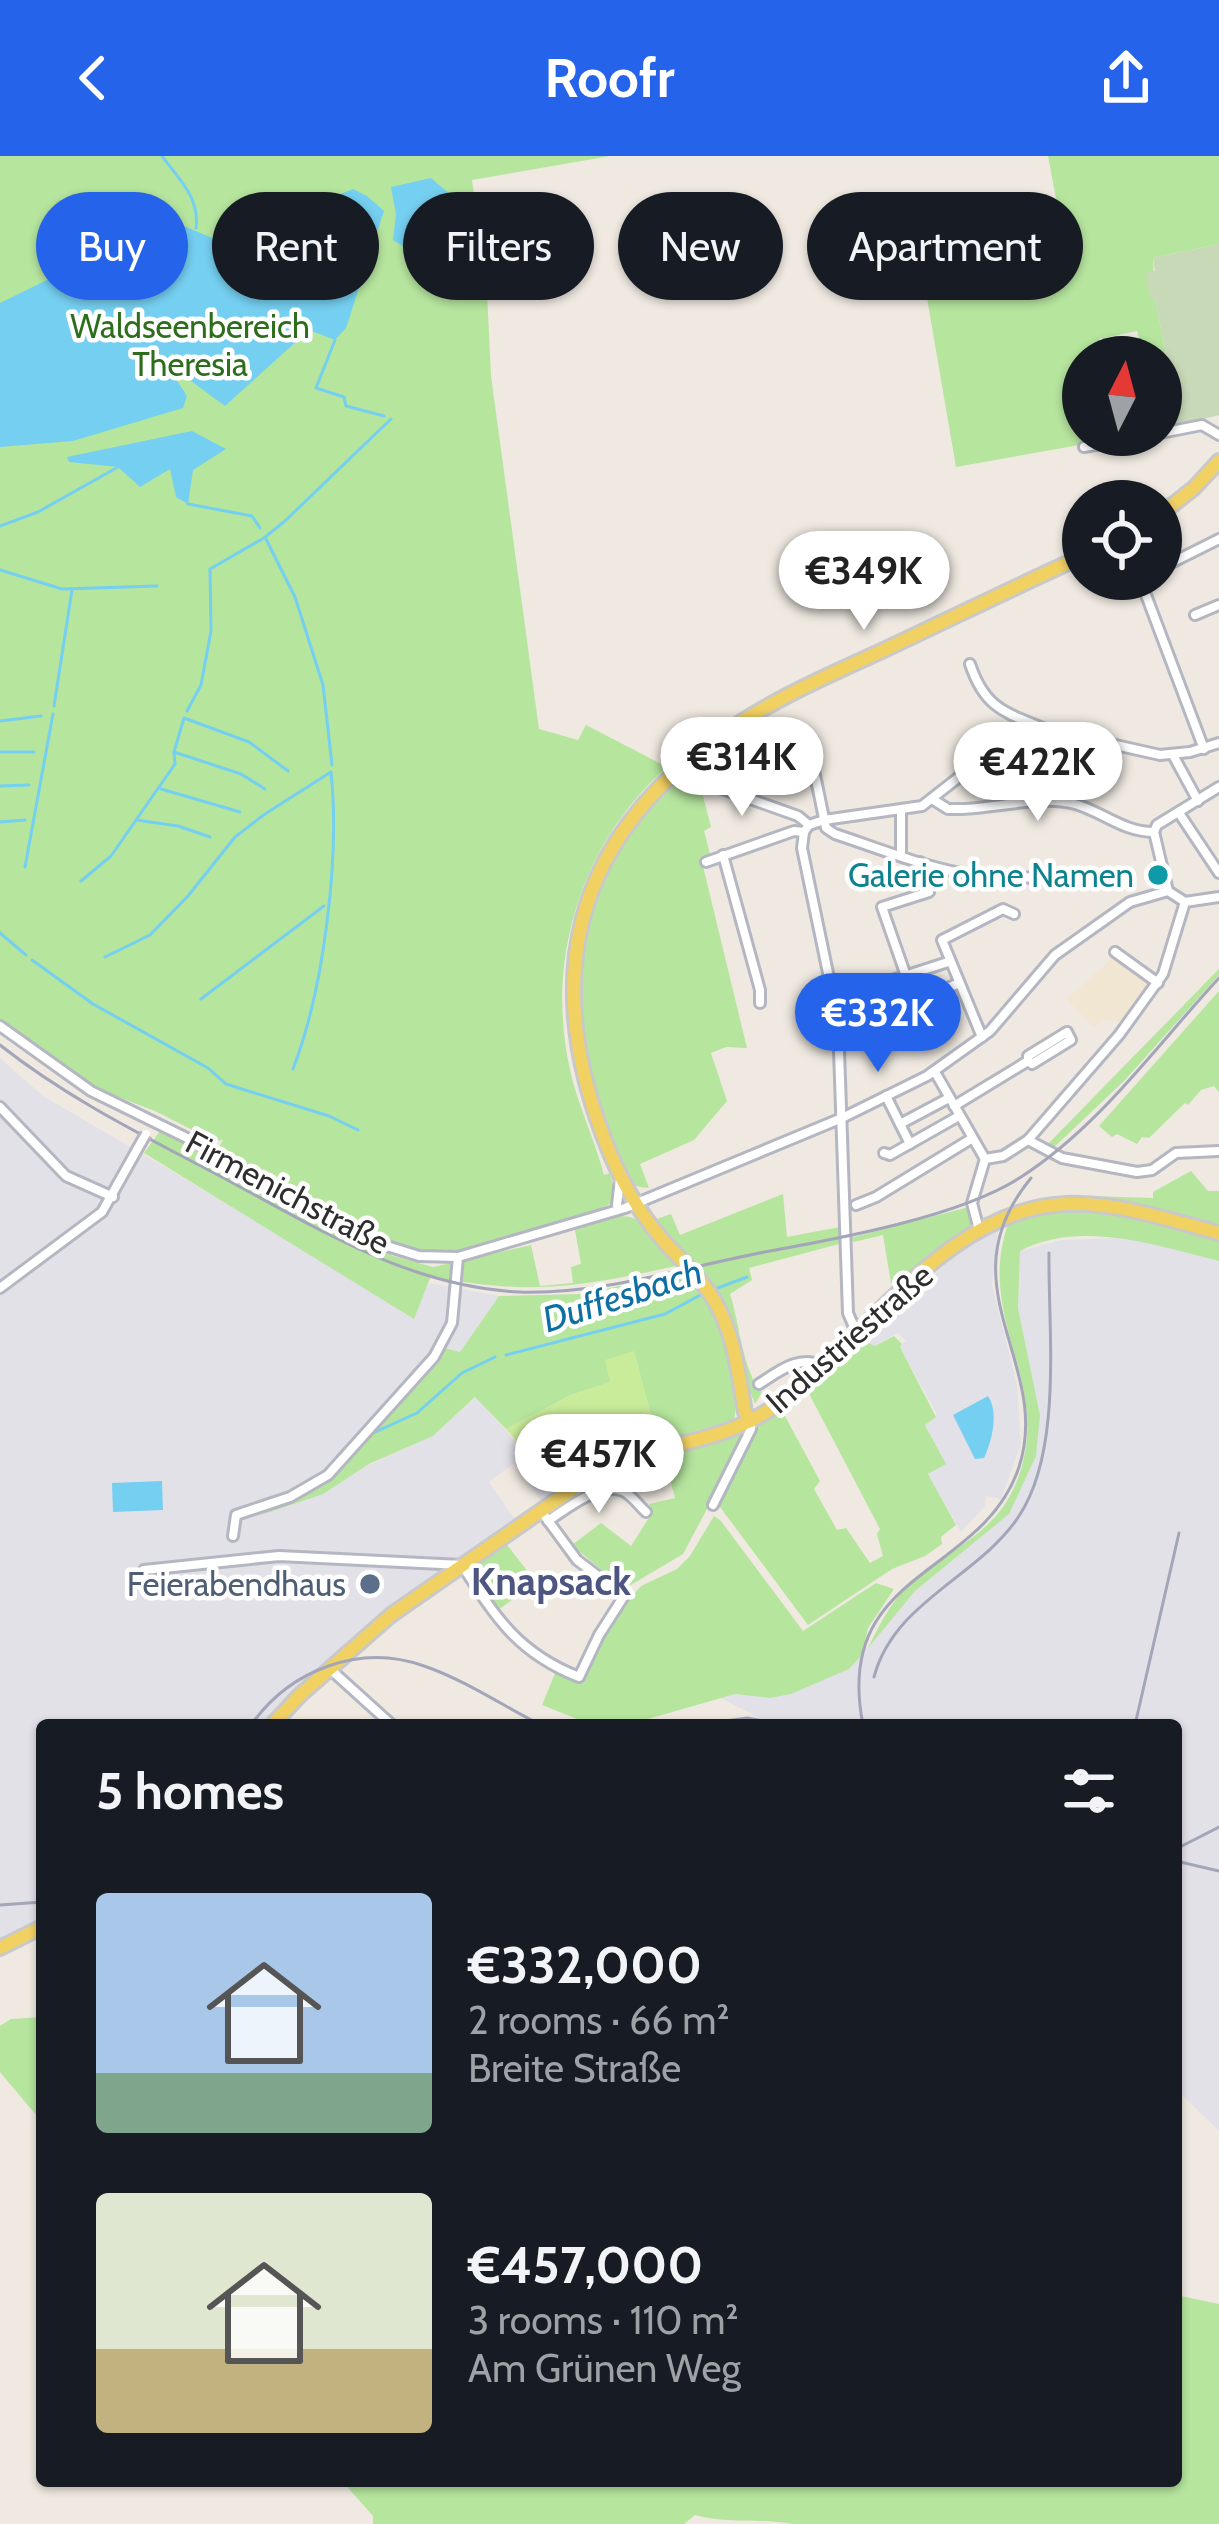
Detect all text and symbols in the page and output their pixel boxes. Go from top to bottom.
icon: back [60,45,126,111]
text: Roofr [544,45,675,111]
icon: share [1093,45,1159,111]
chip: Buy [36,192,188,300]
chip: Rent [212,192,379,300]
chip: Filters [403,192,594,300]
chip: New [618,192,783,300]
chip: Apartment [807,192,1083,300]
park label: Waldseenbereich Theresia [70,306,310,384]
north arrow [1062,336,1182,456]
map controls [1062,336,1182,600]
button: locate [1062,480,1182,600]
pin: €349K [780,531,948,633]
text: €349K [806,546,922,594]
pin: €314K [658,717,826,819]
pin: €422K [954,722,1122,824]
text: €314K [687,732,797,780]
text: €422K [981,737,1095,785]
place label: Galerie ohne Namen [848,855,1134,895]
marker: Galerie ohne Namen [1145,862,1171,888]
pin: €332K [794,973,962,1075]
text: €332K [822,988,934,1036]
street label: Firmenichstraße [179,1121,397,1263]
water label: Duffesbach [537,1249,707,1341]
street label: Industriestraße [757,1255,941,1421]
pin: €457K [515,1414,683,1516]
text: €457K [542,1429,656,1477]
district label: Knapsack [471,1557,631,1605]
place label: Feierabendhaus [127,1564,346,1604]
marker: Feierabendhaus [357,1571,383,1597]
icon: filters [1056,1758,1122,1824]
text: 5 homes [96,1760,284,1822]
text: €332,000 [468,1934,702,1996]
icon: home [192,1941,336,2085]
text: 2 rooms · 66 m² [468,1996,729,2044]
text: Breite Straße [468,2044,681,2092]
text: €457,000 [468,2234,703,2296]
icon: home [192,2241,336,2385]
text: 3 rooms · 110 m² [468,2296,738,2344]
text: Am Grünen Weg [468,2344,741,2392]

